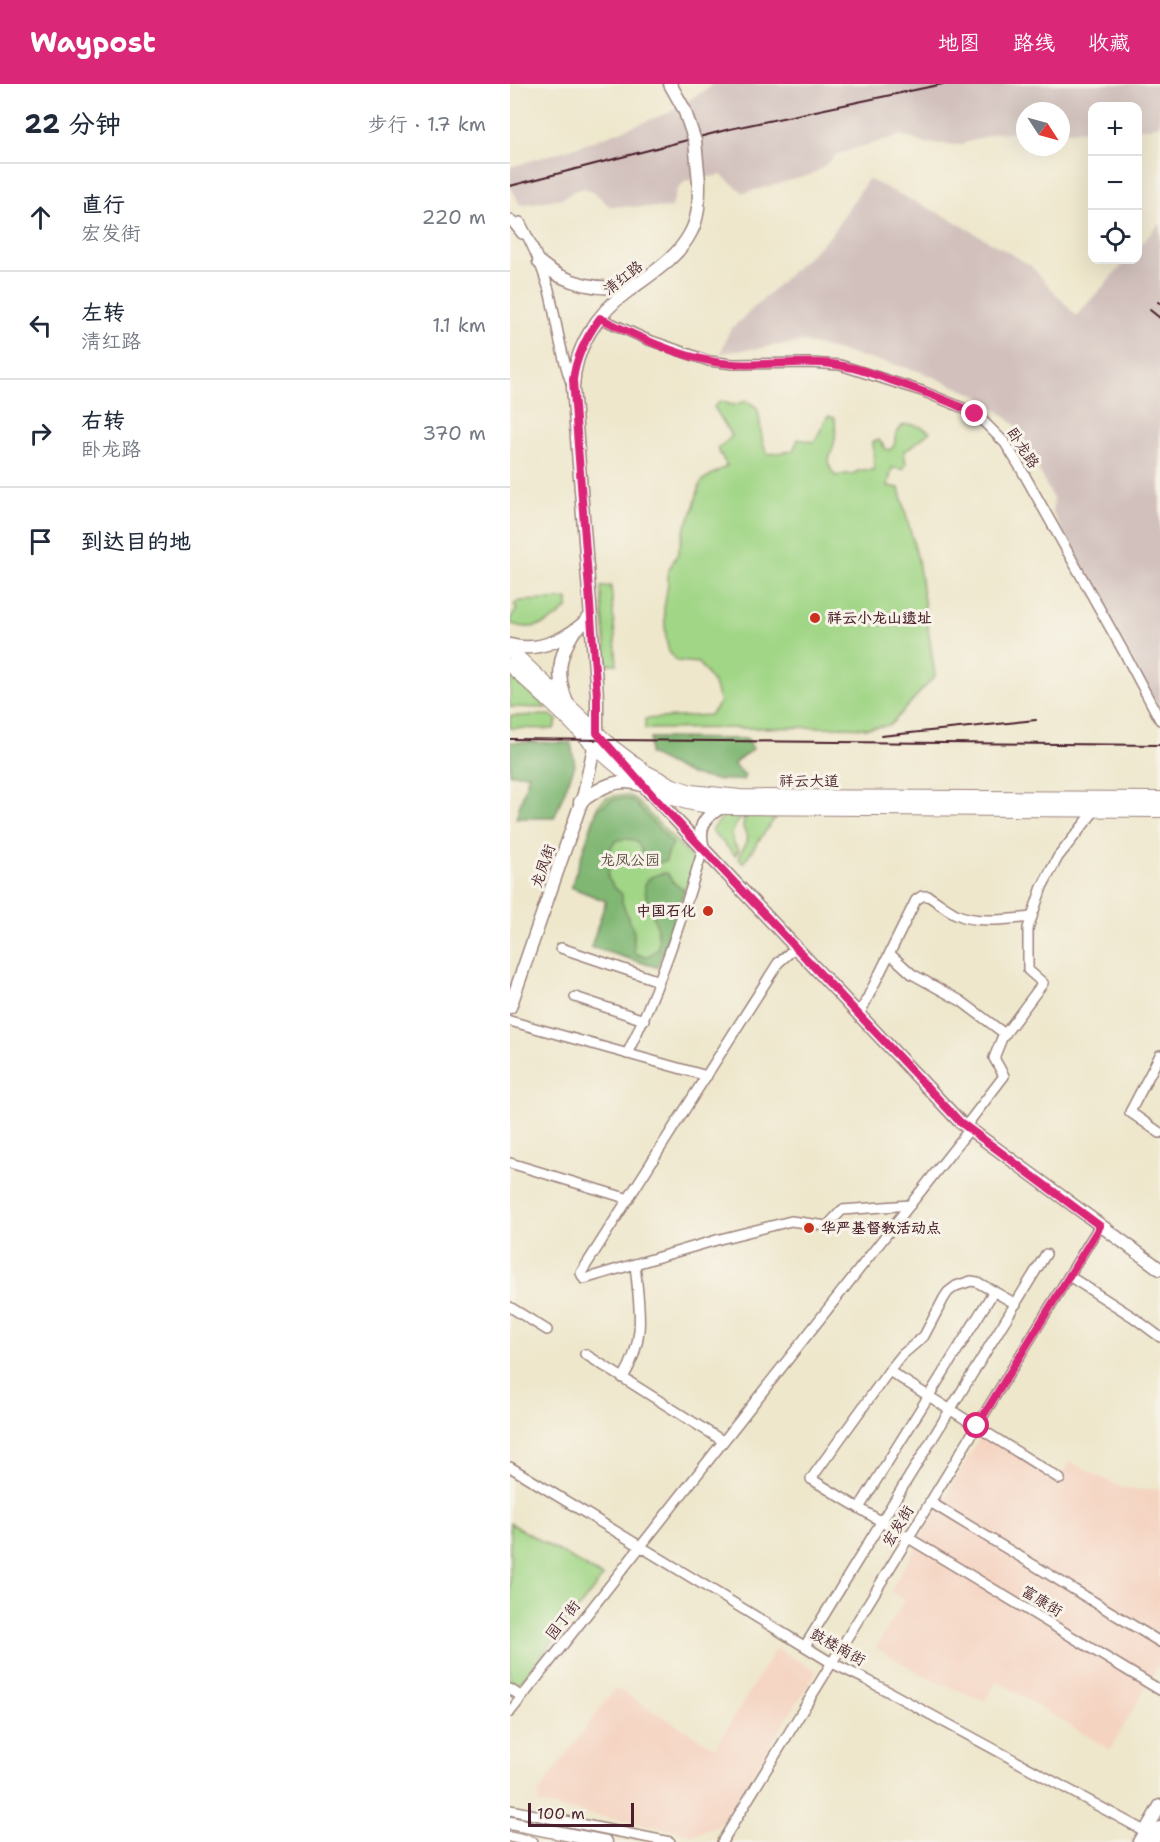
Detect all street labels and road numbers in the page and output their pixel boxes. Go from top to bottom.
street label: 清红路 [599,256,647,300]
street label: 卧龙路 [1002,424,1044,472]
street label: 祥云大道 [779,771,839,791]
street label: 龙凤街 [526,841,560,891]
street label: 宏发街 [878,1502,918,1550]
street label: 富康街 [1018,1581,1066,1621]
street label: 园丁街 [541,1596,585,1644]
street label: 鼓楼南街 [807,1624,869,1670]

